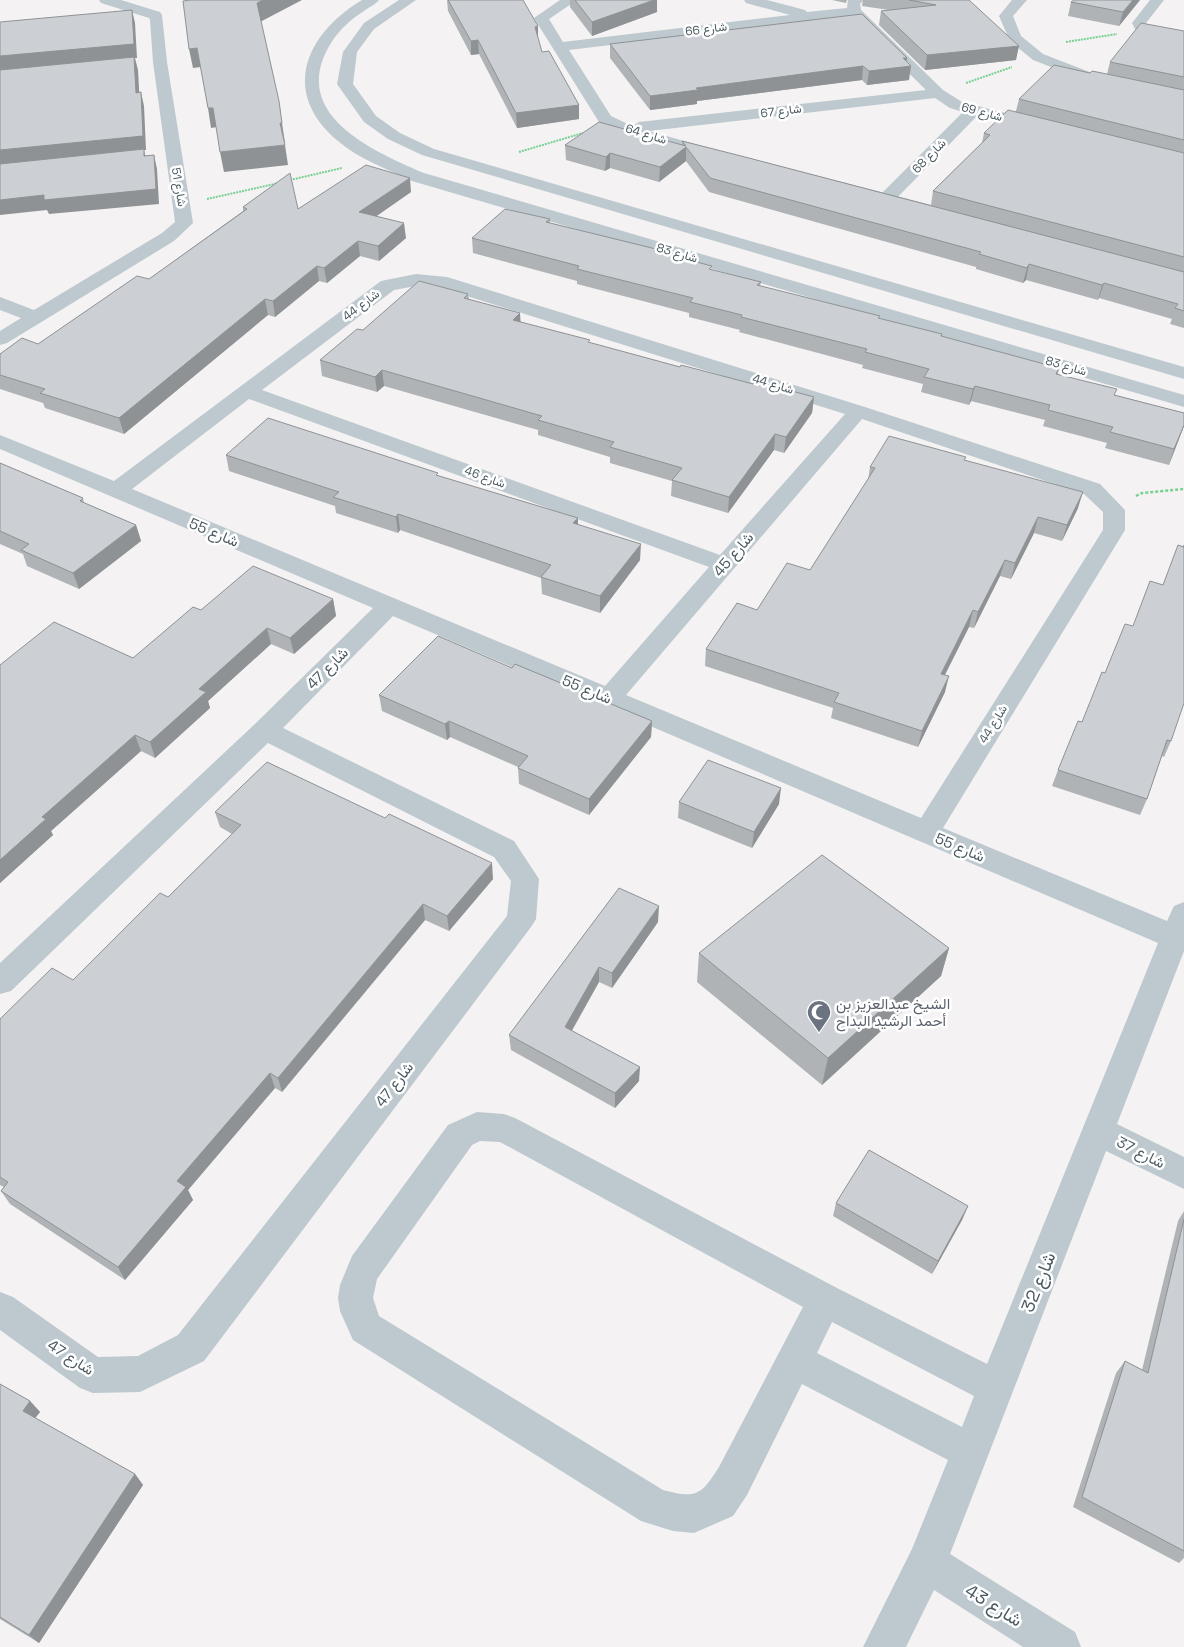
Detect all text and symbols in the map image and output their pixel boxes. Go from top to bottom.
street label: شارع 66 [684,19,728,40]
street label: شارع 69 [959,99,1004,126]
street label: شارع 67 [760,101,803,122]
street label: شارع 64 [623,120,668,149]
street label: شارع 68 [909,135,950,177]
street label: شارع 51 [167,166,190,208]
street label: شارع 83 [654,240,699,267]
street label: شارع 44 [339,286,383,325]
street label: شارع 83 [1043,353,1088,380]
street label: شارع 44 [750,370,796,399]
street label: شارع 46 [462,462,508,493]
street label: شارع 55 [186,513,242,553]
street label: شارع 45 [709,528,759,581]
street label: شارع 47 [302,643,353,694]
street label: شارع 55 [559,670,615,710]
street label: شارع 44 [975,702,1012,747]
street label: شارع 55 [932,828,988,868]
place label: الشيخ عبدالعزيز بن أحمد الرشيد البداح [836,994,950,1032]
mosque icon: الشيخ عبدالعزيز بن أحمد الرشيد البداح [806,999,832,1033]
street label: شارع 47 [371,1058,419,1111]
street label: شارع 37 [1113,1132,1168,1174]
street label: شارع 32 [1016,1249,1061,1316]
street label: شارع 47 [43,1335,98,1381]
street label: شارع 43 [961,1579,1027,1632]

